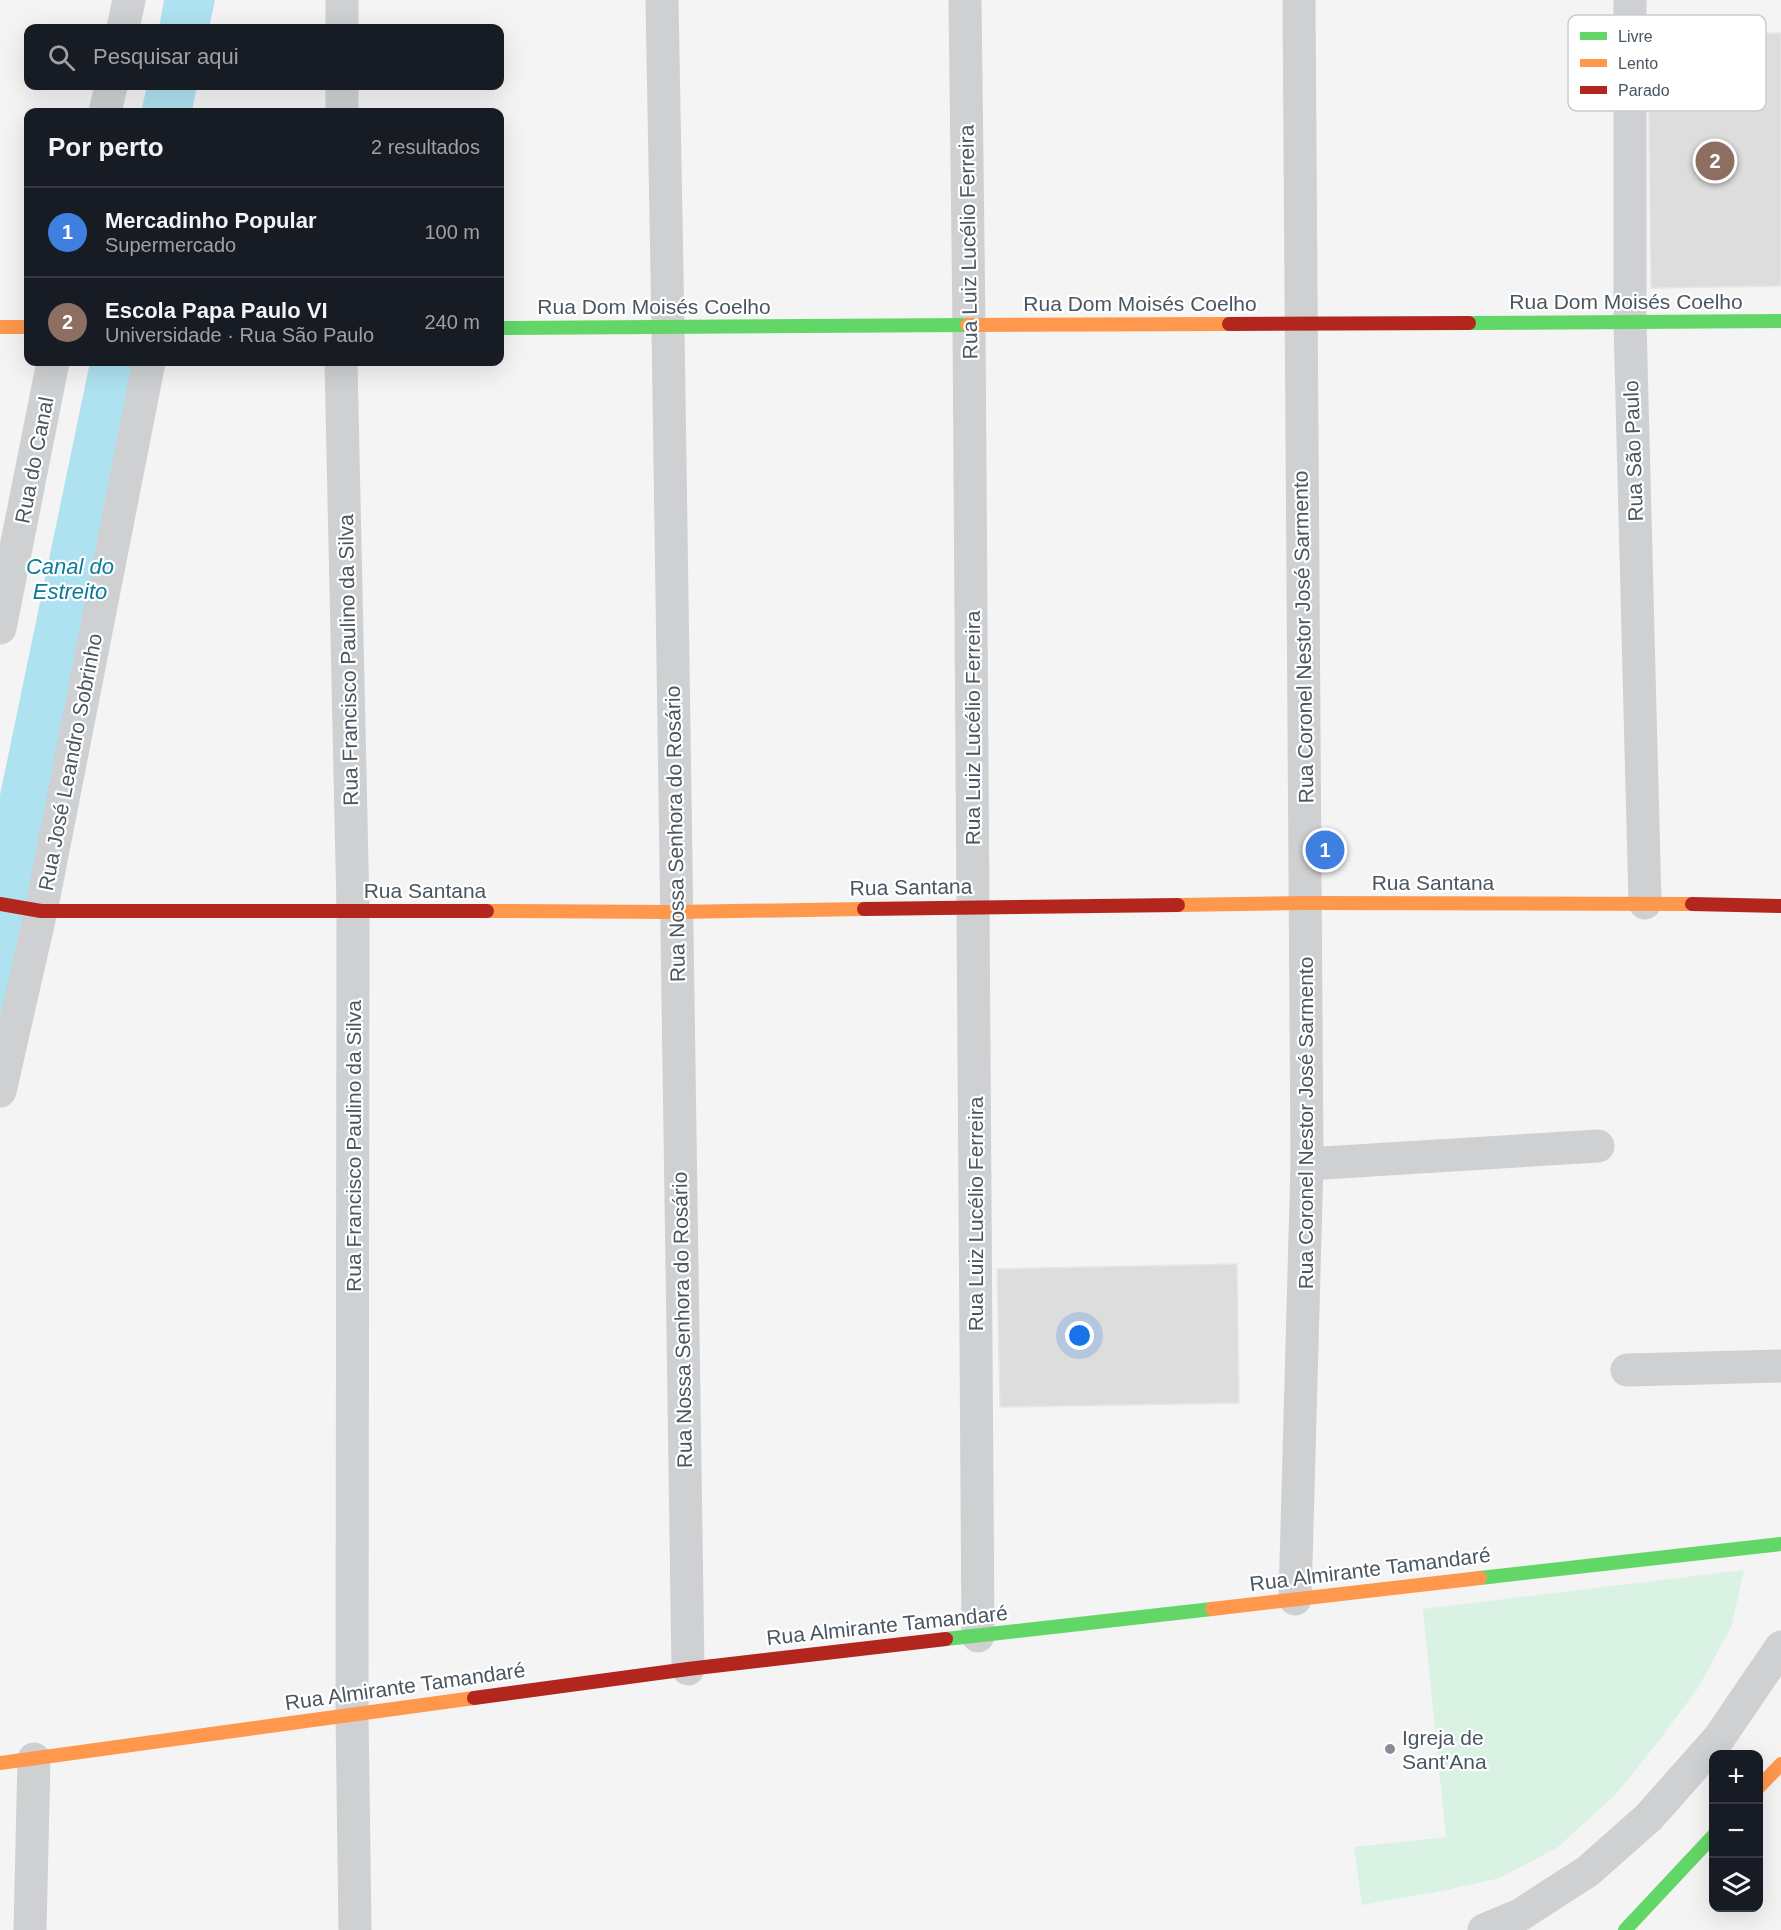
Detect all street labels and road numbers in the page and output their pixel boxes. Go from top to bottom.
street label: Rua Luiz Lucélio Ferreira [954,124,982,359]
street label: Rua Dom Moisés Coelho [1509,290,1743,313]
street label: Rua Dom Moisés Coelho [1023,292,1257,315]
street label: Rua Dom Moisés Coelho [537,295,771,318]
street label: Rua São Paulo [1619,380,1647,522]
street label: Rua do Canal [10,395,58,525]
street label: Rua Coronel Nestor José Sarmento [1289,470,1317,804]
street label: Rua Francisco Paulino da Silva [334,514,362,806]
street label: Rua Luiz Lucélio Ferreira [961,610,984,845]
street label: Rua José Leandro Sobrinho [34,631,106,893]
street label: Rua Nossa Senhora do Rosário [661,686,689,982]
street label: Rua Santana [1372,871,1495,894]
street label: Rua Santana [850,874,973,900]
street label: Rua Santana [364,879,487,902]
street label: Rua Coronel Nestor José Sarmento [1294,957,1317,1289]
street label: Rua Francisco Paulino da Silva [342,1000,365,1292]
street label: Rua Luiz Lucélio Ferreira [964,1096,987,1331]
street label: Rua Nossa Senhora do Rosário [668,1172,696,1468]
street label: Rua Almirante Tamandaré [1248,1543,1492,1595]
street label: Rua Almirante Tamandaré [765,1601,1009,1649]
street label: Rua Almirante Tamandaré [283,1658,527,1714]

